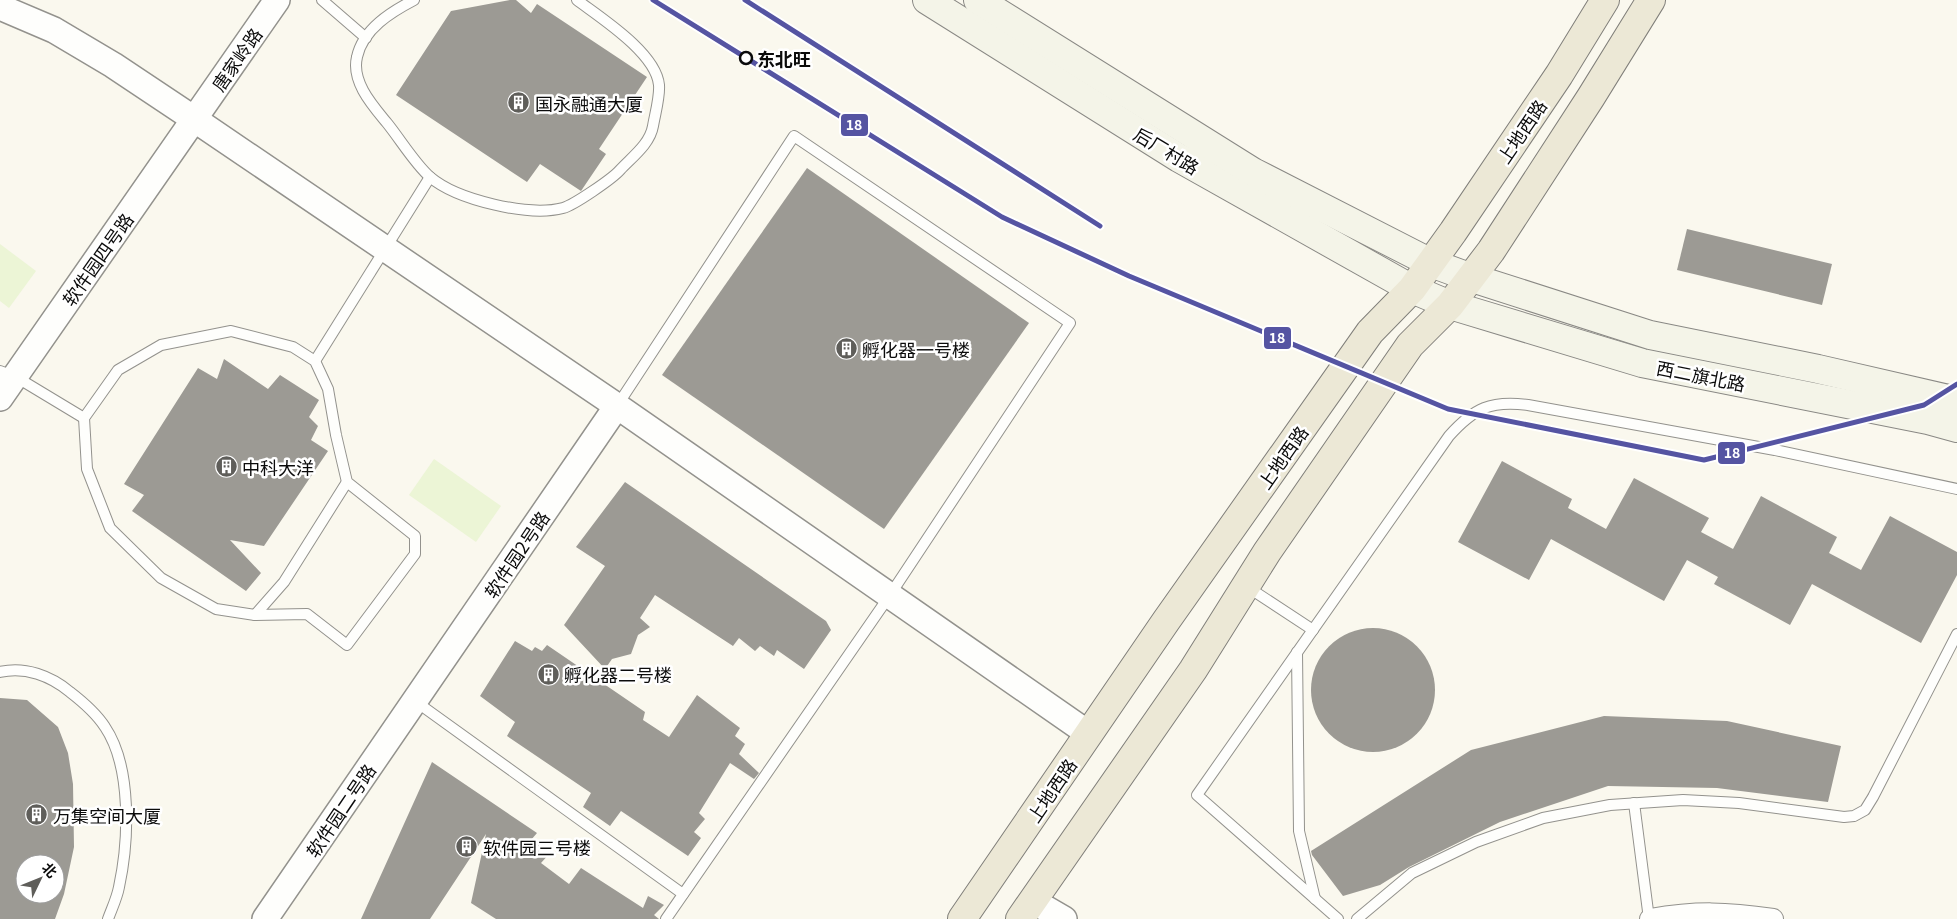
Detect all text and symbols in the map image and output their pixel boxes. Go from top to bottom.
street label: 唐家岭路 [205,22,267,96]
place label: 东北旺 [757,45,811,71]
marker: 东北旺 [739,51,753,65]
place label: 国永融通大厦 [535,90,643,116]
building icon: 国永融通大厦 [507,91,531,115]
street label: 上地西路 [1490,94,1552,168]
line badge: 18 [840,113,869,137]
text: 18 [846,114,862,134]
street label: 后厂村路 [1129,120,1205,180]
street label: 软件园四号路 [55,207,139,311]
line badge: 18 [1263,326,1292,350]
text: 18 [1269,327,1285,347]
place label: 孵化器一号楼 [862,336,970,362]
building icon: 孵化器一号楼 [834,337,858,361]
street label: 西二旗北路 [1654,354,1748,396]
street label: 上地西路 [1251,420,1313,494]
line badge: 18 [1717,441,1746,465]
text: 18 [1724,442,1740,462]
place label: 中科大洋 [242,454,314,480]
building icon: 中科大洋 [214,455,238,479]
street label: 软件园2号路 [477,505,555,603]
place label: 孵化器二号楼 [564,661,672,687]
building icon: 孵化器二号楼 [536,662,560,686]
street label: 上地西路 [1020,753,1082,827]
street label: 软件园二号路 [299,758,381,862]
place label: 万集空间大厦 [53,802,161,828]
building icon: 万集空间大厦 [25,803,49,827]
place label: 软件园三号楼 [483,834,591,860]
building icon: 软件园三号楼 [455,835,479,859]
north arrow [15,854,65,904]
text: 北 [38,858,62,881]

